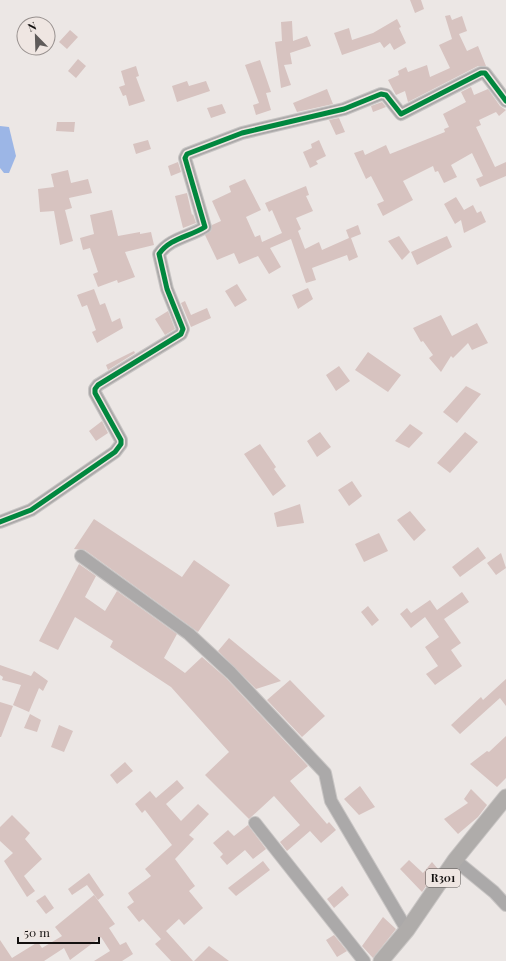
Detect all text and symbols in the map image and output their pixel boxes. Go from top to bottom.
north arrow [16,16,56,56]
text: N [25,18,39,35]
road number: R301 [426,869,460,887]
scale bar [18,919,99,945]
text: 50 m [24,924,50,940]

